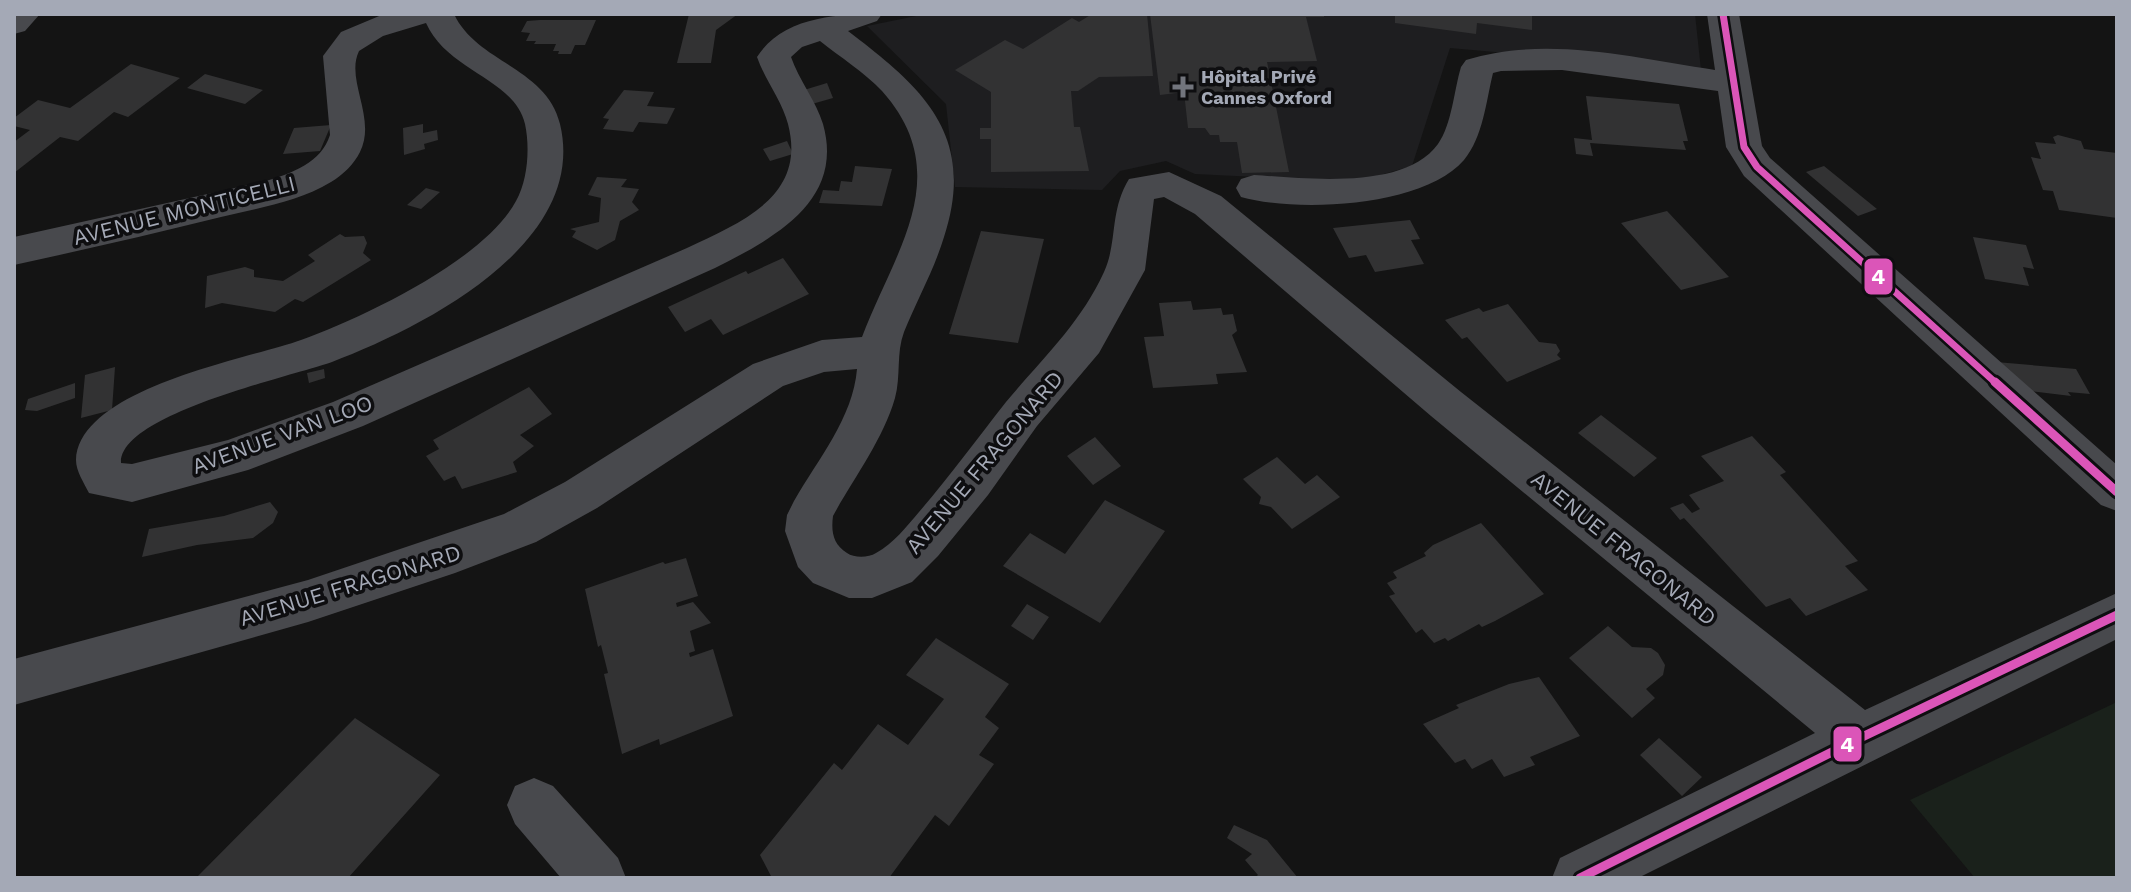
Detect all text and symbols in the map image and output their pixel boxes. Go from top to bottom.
place label: Hôpital Privé Cannes Oxford [1201,66,1332,108]
marker: Hôpital Privé Cannes Oxford [1172,76,1194,98]
street label: AVENUE MONTICELLI [71,171,298,250]
line badge: 4 [1863,257,1894,296]
text: 4 [1871,264,1885,289]
street label: AVENUE FRAGONARD [901,366,1068,559]
street label: AVENUE VAN LOO [188,390,376,479]
street label: AVENUE FRAGONARD [1526,466,1721,631]
street label: AVENUE FRAGONARD [236,540,464,631]
line badge: 4 [1832,725,1863,763]
text: 4 [1840,732,1854,757]

